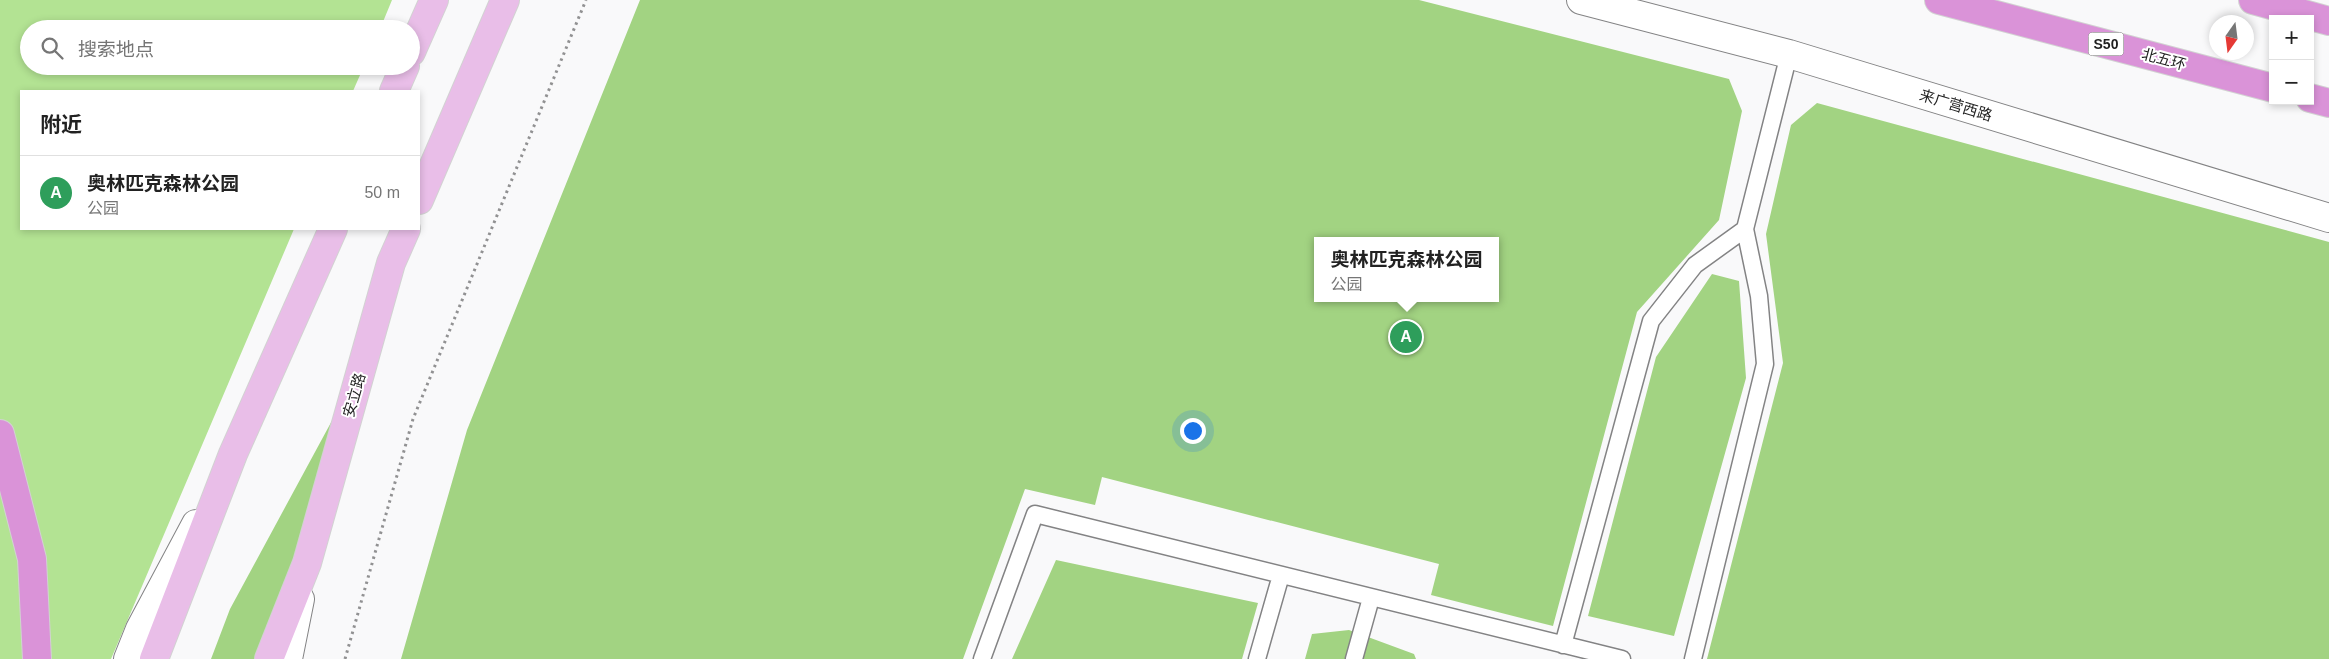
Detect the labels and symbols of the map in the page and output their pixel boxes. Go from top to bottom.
north arrow [2209,15,2254,60]
road number: S50 [2088,33,2124,56]
street label: 北五环 [2140,45,2188,73]
street label: 来广营西路 [1918,86,1994,124]
pin: A [1390,318,1422,356]
street label: 安立路 [340,371,368,419]
your location [1180,418,1206,444]

